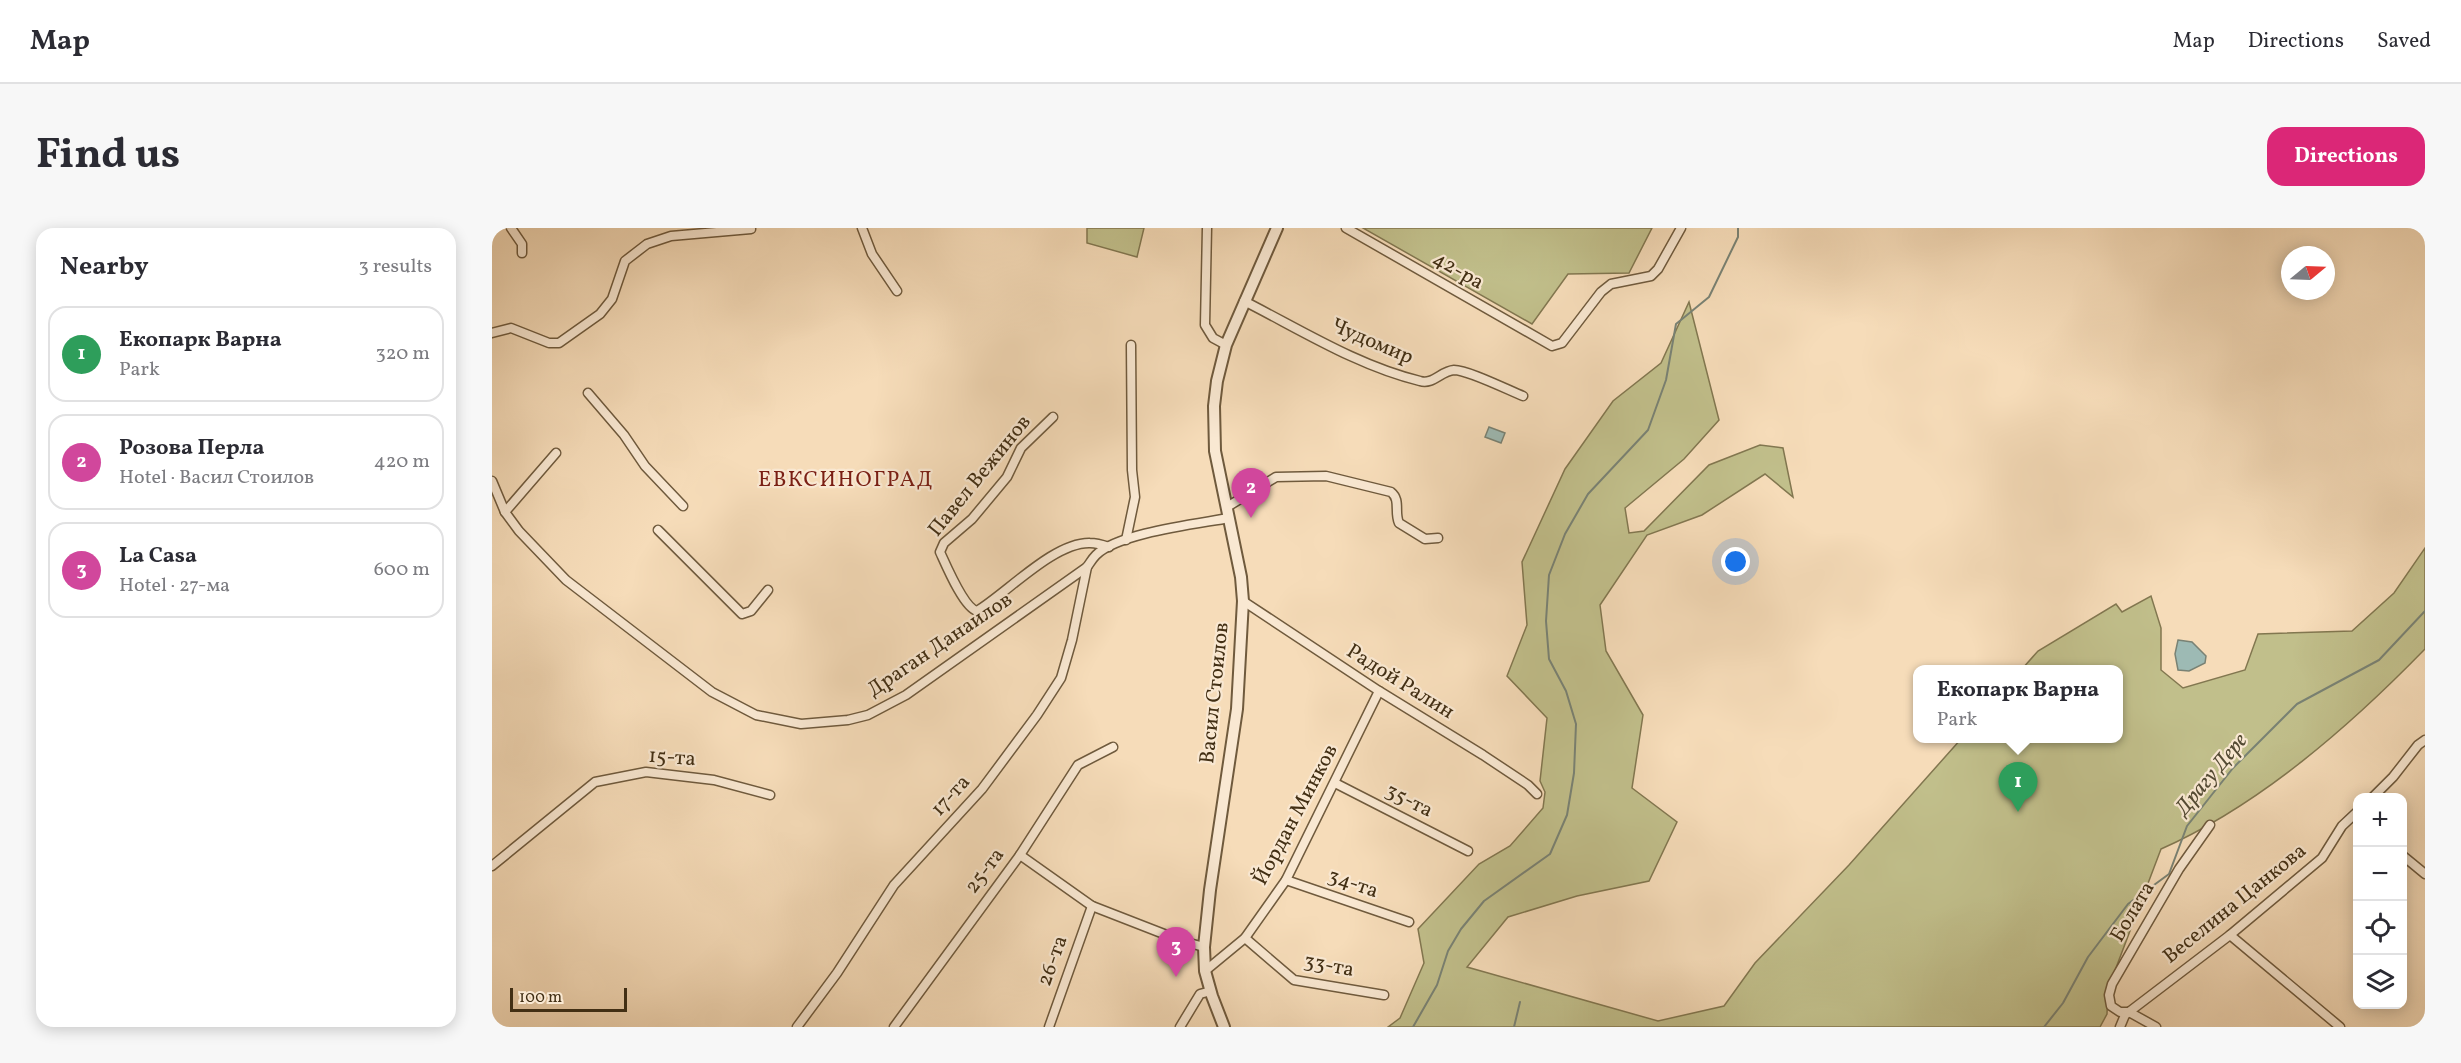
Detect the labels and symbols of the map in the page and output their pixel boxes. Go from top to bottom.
street label: 42-ра [1427,245,1489,297]
north arrow [2281,246,2335,300]
street label: Чудомир [1326,312,1418,372]
street label: Павел Вежинов [922,409,1038,543]
district label: ЕВКСИНОГРАД [758,465,934,496]
pin: 2 [1232,468,1270,518]
your location [1721,547,1750,576]
street label: Драган Данаилов [862,586,1018,704]
street label: Васил Стоилов [1193,621,1237,765]
street label: Радой Ралин [1340,637,1460,727]
water label: Драгу Дере [2167,727,2256,824]
street label: Йордан Минков [1247,739,1345,891]
street label: 15-та [647,742,697,774]
pin: 1 [1998,762,2038,812]
street label: 17-та [925,769,977,823]
street label: 35-та [1380,777,1438,825]
street label: Веселина Цанкова [2157,837,2313,971]
street label: 25-та [958,842,1012,900]
street label: 34-та [1324,862,1382,906]
street label: Болата [2104,876,2162,948]
pin: 3 [1156,928,1196,977]
street label: 26-та [1031,932,1075,990]
street label: 33-та [1301,947,1357,985]
scale bar [510,985,627,1012]

